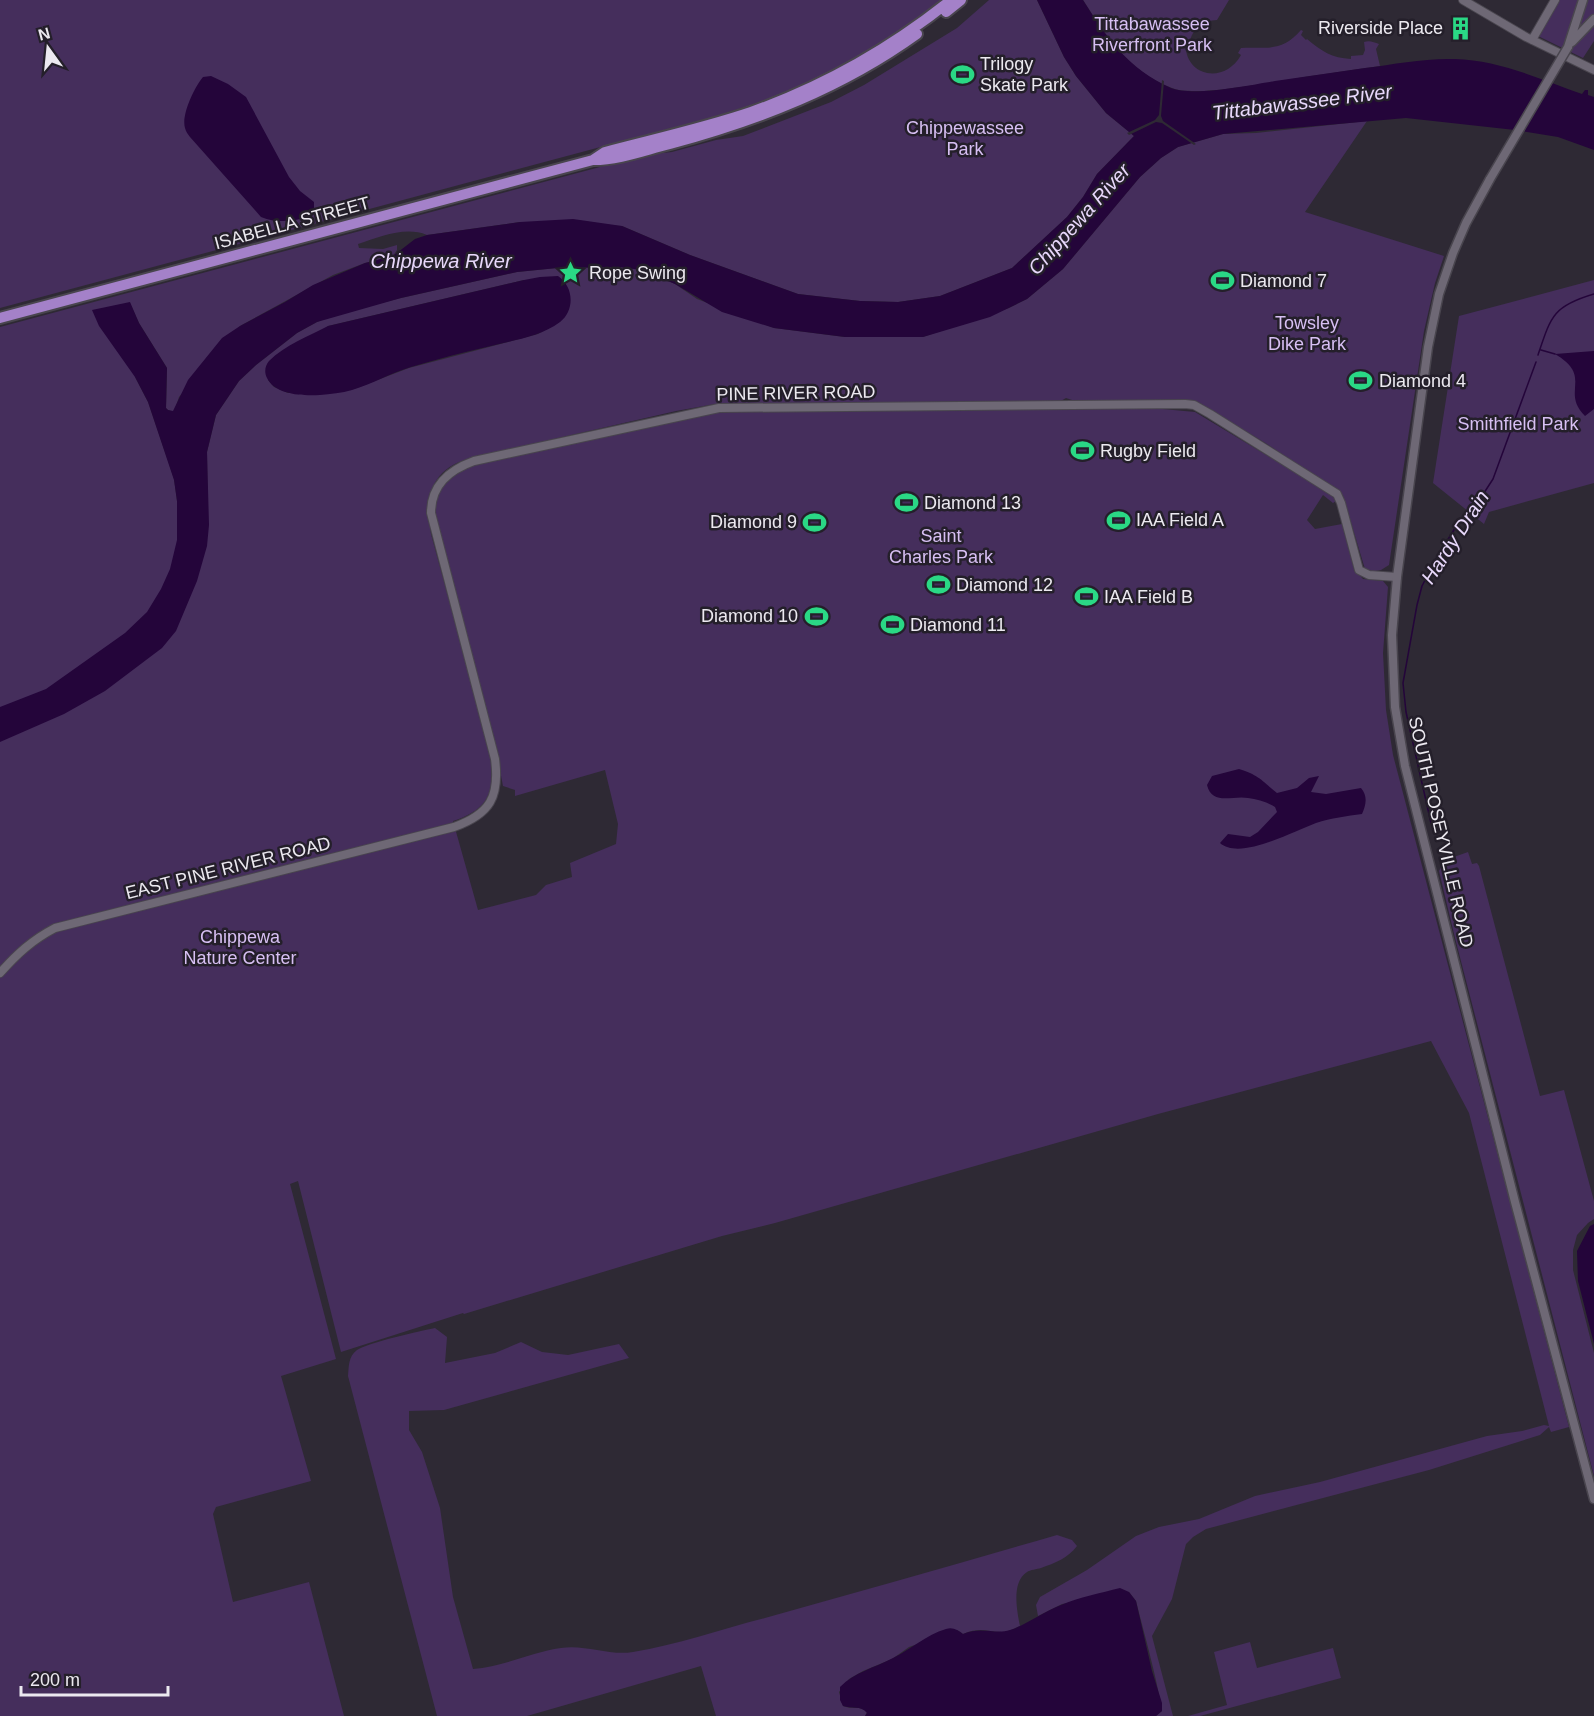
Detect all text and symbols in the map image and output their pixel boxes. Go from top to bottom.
park label: Tittabawassee Riverfront Park [1092,14,1213,55]
building icon: Riverside Place [1448,15,1474,41]
north arrow [18,18,78,78]
place label: Riverside Place [1318,18,1443,38]
text: N [36,24,52,44]
place label: Trilogy Skate Park [980,54,1069,95]
sports icon: Trilogy Skate Park [949,61,975,87]
water label: Tittabawassee River [1211,80,1394,124]
park label: Chippewassee Park [906,118,1024,159]
water label: Chippewa River [1024,158,1135,279]
street label: ISABELLA STREET [212,193,372,253]
water label: Chippewa River [370,250,513,272]
place icon: Rope Swing [558,260,584,286]
place label: Rope Swing [589,263,686,283]
sports icon: Diamond 7 [1209,268,1235,294]
place label: Diamond 7 [1240,271,1327,291]
park label: Towsley Dike Park [1268,313,1347,354]
sports icon: Diamond 4 [1348,368,1374,394]
place label: Diamond 4 [1379,371,1466,391]
street label: PINE RIVER ROAD [716,382,876,404]
park label: Smithfield Park [1457,414,1580,434]
sports icon: Rugby Field [1069,438,1095,464]
place label: Rugby Field [1100,441,1196,461]
water label: Hardy Drain [1417,486,1493,588]
sports icon: Diamond 13 [893,490,919,516]
place label: Diamond 13 [924,493,1021,513]
sports icon: IAA Field A [1105,507,1131,533]
sports icon: Diamond 9 [802,509,828,535]
place label: IAA Field A [1136,510,1224,530]
place label: Diamond 9 [710,512,797,532]
park label: Saint Charles Park [889,526,994,567]
sports icon: Diamond 12 [925,572,951,598]
place label: Diamond 12 [956,575,1053,595]
sports icon: IAA Field B [1073,584,1099,610]
place label: IAA Field B [1104,587,1193,607]
sports icon: Diamond 10 [803,603,829,629]
place label: Diamond 10 [701,606,798,626]
sports icon: Diamond 11 [879,612,905,638]
place label: Diamond 11 [910,615,1006,635]
street label: SOUTH POSEYVILLE ROAD [1405,715,1477,949]
street label: EAST PINE RIVER ROAD [123,833,333,903]
park label: Chippewa Nature Center [183,927,297,968]
scale bar [21,1659,168,1697]
text: 200 m [30,1670,80,1690]

